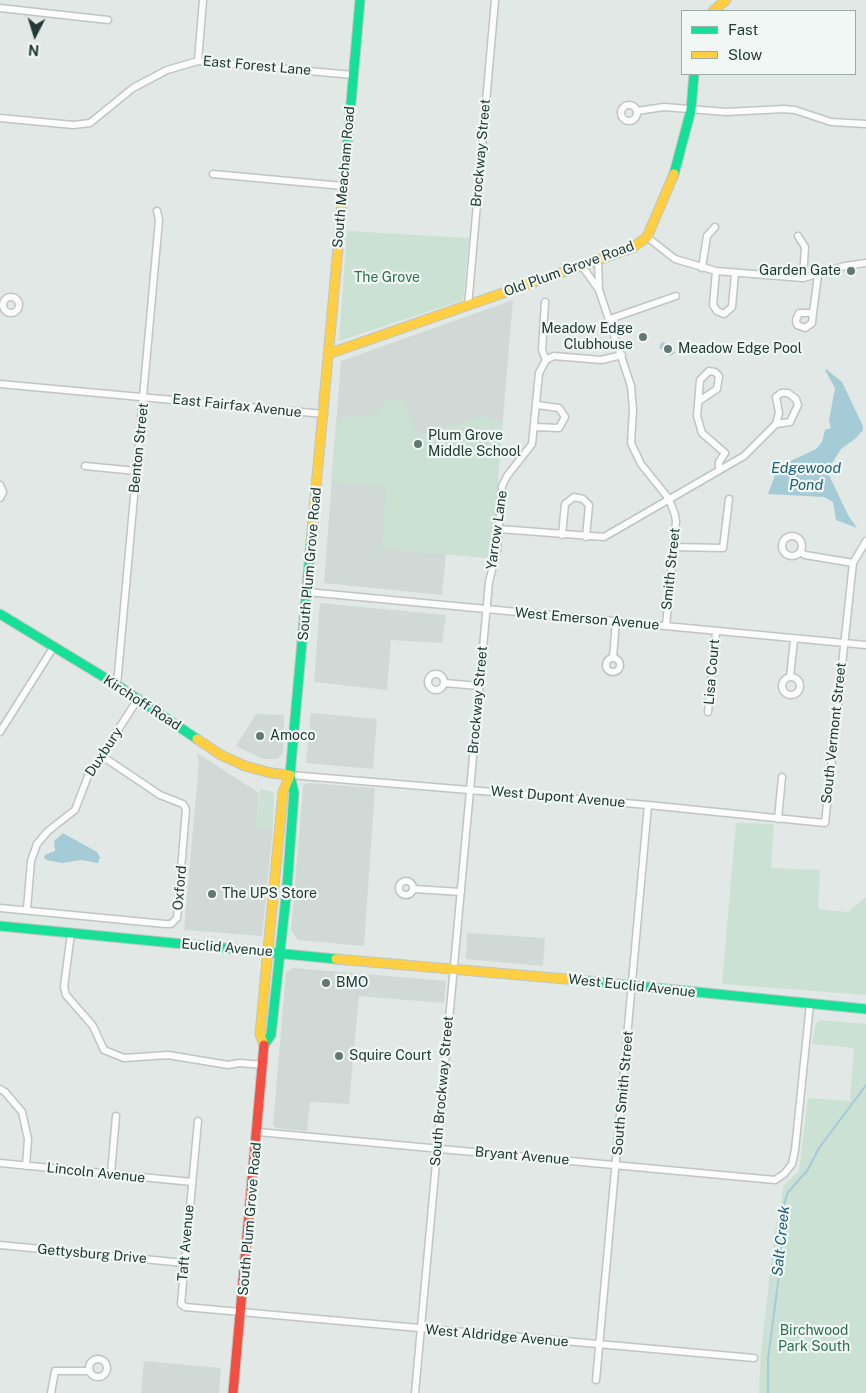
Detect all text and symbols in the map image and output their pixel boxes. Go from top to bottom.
north arrow [10,10,60,60]
legend [681,10,856,75]
text: Fast [728,21,758,38]
text: N [28,41,40,58]
text: Slow [728,46,762,63]
street label: East Forest Lane [202,53,312,79]
street label: Brockway Street [468,98,494,208]
street label: South Meacham Road [329,105,359,249]
street label: Old Plum Grove Road [502,238,636,300]
place label: Garden Gate [759,263,841,279]
marker: Garden Gate [845,265,857,277]
park label: The Grove [354,270,420,286]
place label: Meadow Edge Clubhouse [541,321,633,354]
marker: Meadow Edge Clubhouse [637,331,649,343]
place label: Meadow Edge Pool [678,341,802,357]
marker: Meadow Edge Pool [662,343,674,355]
street label: East Fairfax Avenue [172,391,302,421]
street label: Benton Street [126,402,152,494]
place label: Plum Grove Middle School [428,428,521,461]
marker: Plum Grove Middle School [412,438,424,450]
water label: Edgewood Pond [771,459,841,494]
street label: South Plum Grove Road [295,487,325,641]
street label: Yarrow Lane [483,489,511,571]
street label: Smith Street [658,527,684,611]
street label: West Emerson Avenue [514,604,660,634]
street label: Lisa Court [701,638,723,706]
street label: Brockway Street [465,645,491,755]
street label: South Vermont Street [818,661,850,805]
street label: Kirchoff Road [100,672,184,734]
street label: Duxbury [82,724,126,780]
place label: Amoco [270,728,315,744]
marker: Amoco [254,730,266,742]
street label: West Dupont Avenue [490,783,626,811]
street label: Oxford [170,865,190,911]
place label: The UPS Store [222,886,317,902]
marker: The UPS Store [206,888,218,900]
street label: Euclid Avenue [181,936,273,960]
street label: West Euclid Avenue [567,971,697,1001]
place label: BMO [336,975,368,991]
marker: BMO [320,977,332,989]
street label: South Brockway Street [427,1015,457,1167]
street label: South Smith Street [609,1030,637,1156]
place label: Squire Court [349,1048,432,1064]
marker: Squire Court [333,1050,345,1062]
street label: South Plum Grove Road [235,1142,265,1296]
street label: Bryant Avenue [474,1143,570,1169]
street label: Lincoln Avenue [46,1159,146,1187]
street label: Taft Avenue [174,1204,198,1282]
water label: Salt Creek [768,1205,794,1277]
street label: Gettysburg Drive [37,1241,147,1267]
street label: West Aldridge Avenue [425,1321,569,1351]
park label: Birchwood Park South [778,1323,850,1355]

